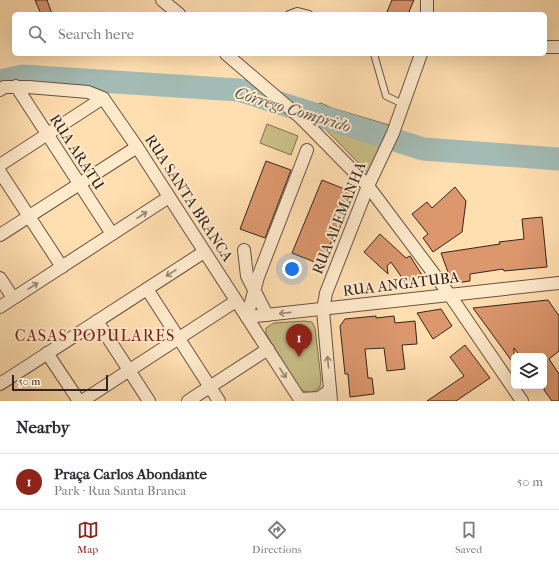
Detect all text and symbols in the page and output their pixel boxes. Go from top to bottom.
search box [12,12,547,56]
icon: search [26,23,48,45]
text: Search here [58,25,134,43]
water label: Córrego Comprido [233,83,353,136]
street label: RUA ARATU [46,111,108,194]
street label: RUA SANTA BRANCA [141,131,237,265]
street label: RUA ALEMANHA [308,159,370,277]
one-way arrow [136,211,147,219]
your location [282,259,302,279]
street label: RUA ANGATUBA [342,268,460,300]
one-way arrow [165,270,177,278]
one-way arrow [27,281,39,289]
one-way arrow [279,310,292,317]
pin: 1 [286,324,312,357]
district label: CASAS POPULARES [15,326,175,345]
map controls [511,353,547,389]
button: layers [511,353,547,389]
one-way arrow [324,356,331,369]
one-way arrow [279,367,287,378]
scale bar [12,373,108,392]
text: 50 m [18,375,40,388]
text: Nearby [16,417,70,437]
text: Praça Carlos Abondante [54,465,207,483]
text: 1 [27,474,31,489]
text: 50 m [517,474,543,489]
text: Park · Rua Santa Branca [54,483,186,498]
tab: Map [77,519,99,556]
tab: Directions [252,519,302,556]
tab: Saved [455,519,482,556]

